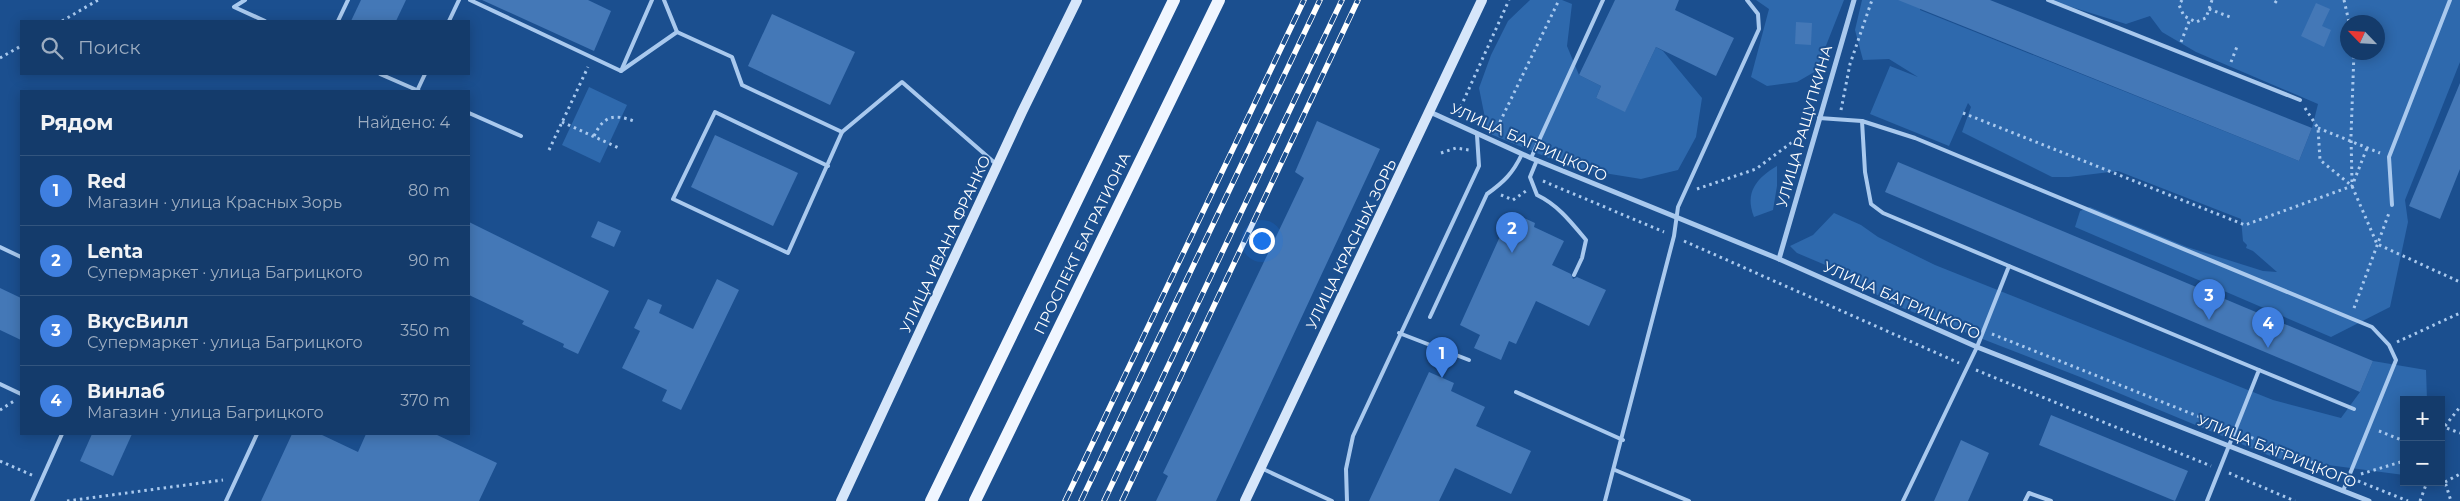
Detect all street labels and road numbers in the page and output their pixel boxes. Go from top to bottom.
street label: УЛИЦА РАЩУПКИНА [1772,43,1836,209]
street label: УЛИЦА БАГРИЦКОГО [1447,99,1611,185]
street label: ПРОСПЕКТ БАГРАТИОНА [1030,149,1134,337]
street label: УЛИЦА ИВАНА ФРАНКО [895,152,995,336]
street label: УЛИЦА КРАСНЫХ ЗОРЬ [1301,156,1401,332]
street label: УЛИЦА БАГРИЦКОГО [1820,257,1984,343]
street label: УЛИЦА БАГРИЦКОГО [2195,410,2359,492]

